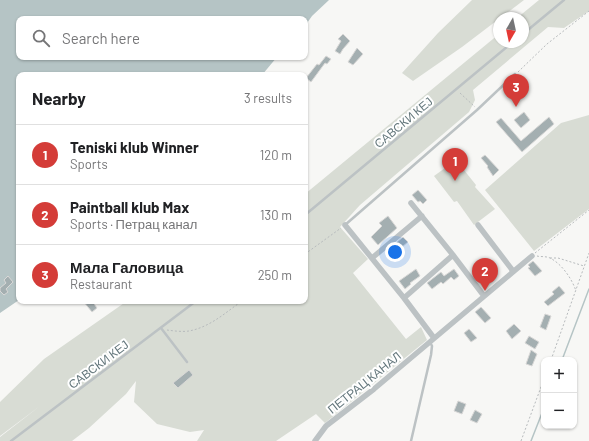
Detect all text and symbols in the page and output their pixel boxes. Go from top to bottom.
north arrow [493,12,529,48]
search box [16,16,308,60]
icon: search [30,27,52,49]
text: Search here [62,29,140,47]
pin: 3 [503,74,529,107]
text: Nearby [32,88,86,108]
text: 3 results [244,90,292,106]
street label: САВСКИ КЕЈ [371,94,435,150]
text: Teniski klub Winner [70,138,199,156]
text: 1 [43,147,47,163]
text: 120 m [260,147,292,163]
pin: 1 [442,148,468,181]
text: Sports [70,156,108,172]
text: Paintball klub Max [70,198,189,216]
text: 2 [41,207,49,223]
text: 130 m [260,207,292,223]
text: Sports · Петрац канал [70,216,197,232]
your location [385,242,405,262]
text: Мала Галовица [70,258,183,276]
pin: 2 [472,258,498,291]
text: 3 [41,267,49,283]
text: 250 m [258,267,292,283]
text: Restaurant [70,276,132,292]
street label: САВСКИ КЕЈ [65,337,131,391]
street label: ПЕТРАЦ КАНАЛ [325,348,404,417]
map controls [541,357,577,429]
button: + [541,357,577,393]
button: − [541,393,577,429]

